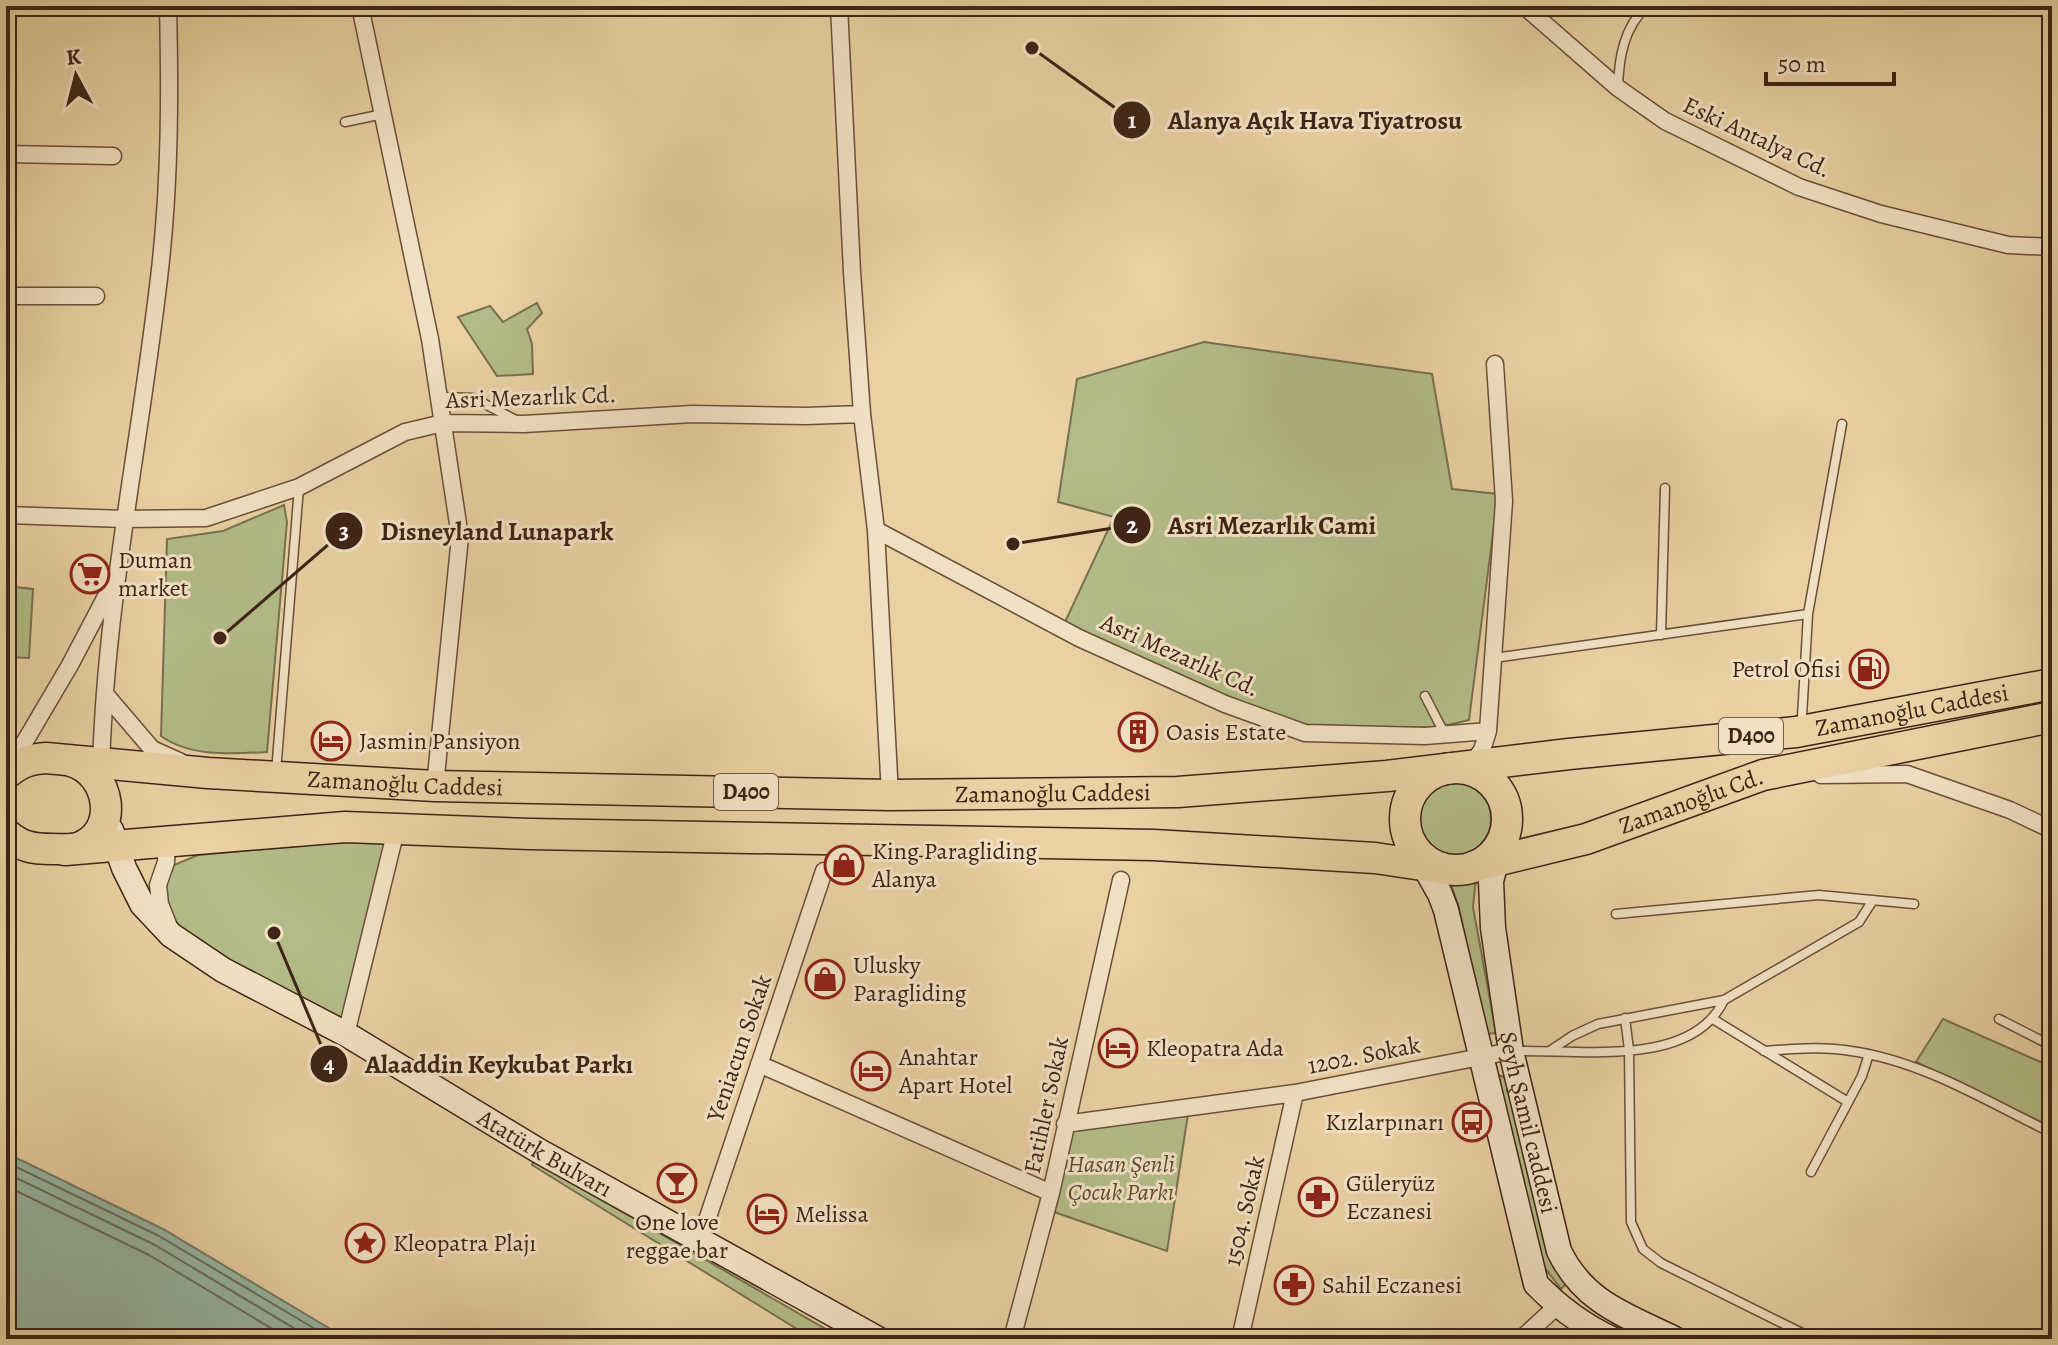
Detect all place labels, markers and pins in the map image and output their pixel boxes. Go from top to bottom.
callout: Alanya Açık Hava Tiyatrosu [1112,95,1479,145]
callout: Asri Mezarlık Cami [1112,500,1392,550]
callout: Disneyland Lunapark [324,506,629,556]
place label: Duman market [118,544,192,604]
supermarket icon: Duman market [69,553,111,595]
fuel station icon: Petrol Ofisi [1848,648,1890,690]
place label: Petrol Ofisi [1732,653,1841,685]
building icon: Oasis Estate [1117,711,1159,753]
place label: Oasis Estate [1166,716,1286,748]
hotel icon: Jasmin Pansiyon [310,720,352,762]
place label: Jasmin Pansiyon [359,725,521,757]
place label: King Paragliding Alanya [871,835,1037,895]
shop icon: King Paragliding Alanya [823,844,865,886]
place label: Ulusky Paragliding [853,949,967,1009]
shop icon: Ulusky Paragliding [804,958,846,1000]
hotel icon: Kleopatra Ada [1097,1027,1139,1069]
place label: Kleopatra Ada [1146,1032,1285,1064]
callout: Alaaddin Keykubat Parkı [309,1039,649,1089]
place label: Anahtar Apart Hotel [898,1041,1012,1101]
hotel icon: Anahtar Apart Hotel [850,1050,892,1092]
bus stop icon: Kızlarpınarı [1451,1101,1493,1143]
place label: Kızlarpınarı [1325,1106,1444,1138]
bar icon: One love reggae bar [656,1162,698,1204]
place label: Güleryüz Eczanesi [1346,1167,1435,1227]
pharmacy icon: Güleryüz Eczanesi [1297,1176,1339,1218]
hotel icon: Melissa [746,1193,788,1235]
place label: Melissa [795,1198,870,1230]
place label: One love reggae bar [626,1206,728,1266]
place icon: Kleopatra Plajı [344,1222,386,1264]
place label: Kleopatra Plajı [393,1227,536,1259]
pharmacy icon: Sahil Eczanesi [1273,1264,1315,1306]
place label: Sahil Eczanesi [1322,1269,1462,1301]

